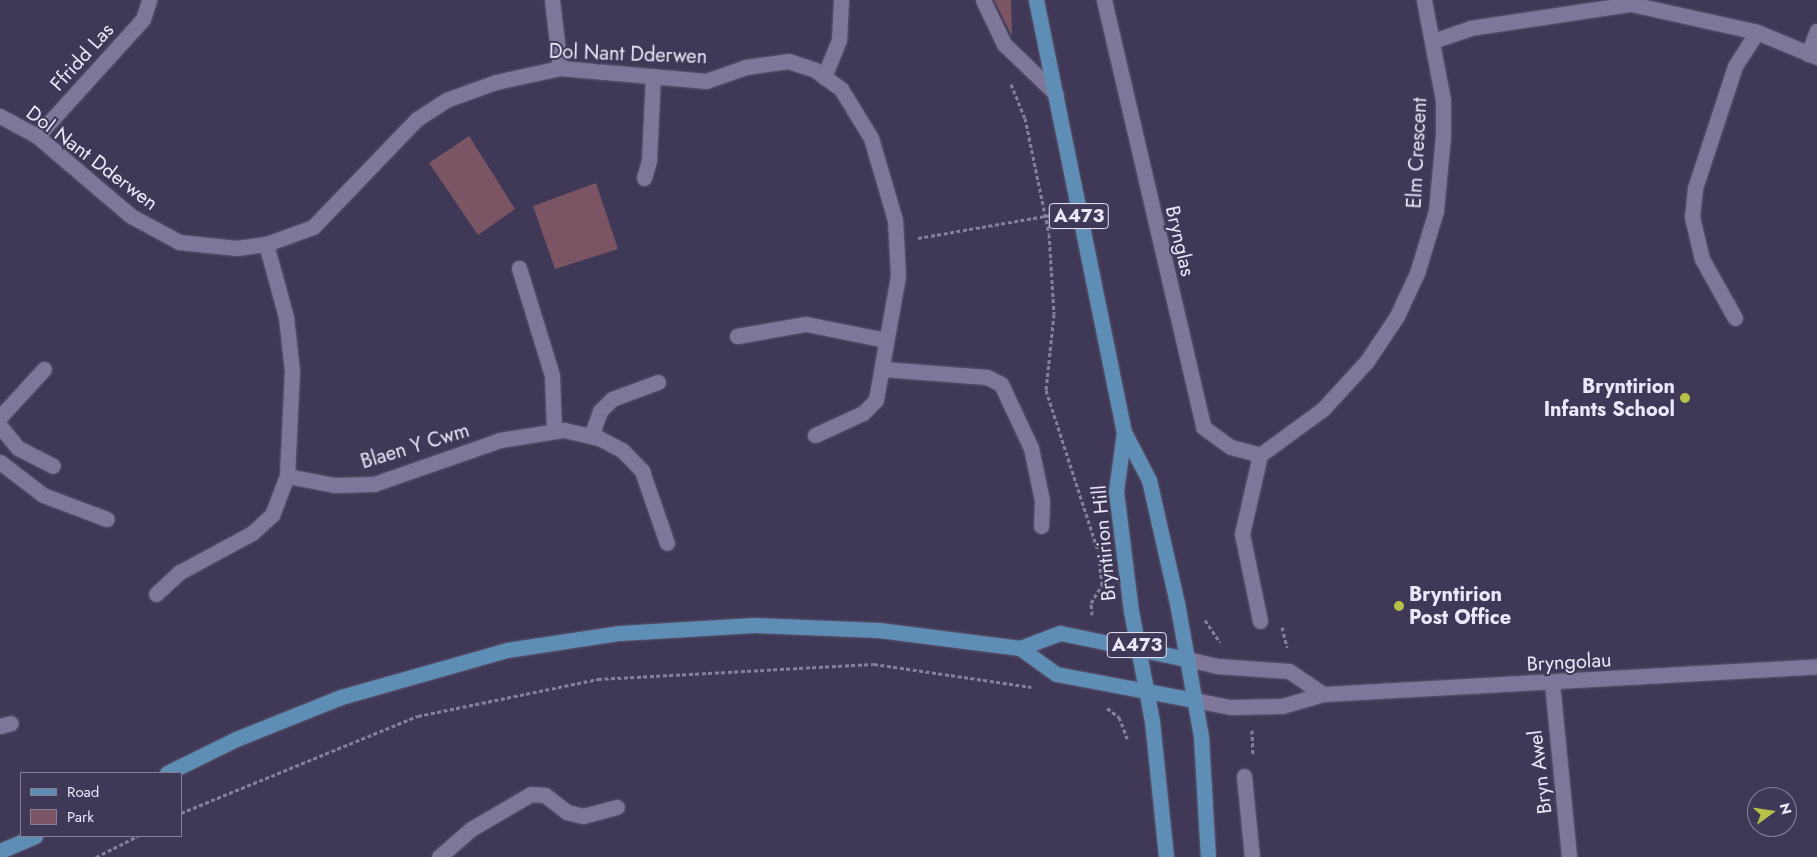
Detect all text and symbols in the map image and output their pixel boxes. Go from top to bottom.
street label: Ffridd Las [45,18,119,96]
street label: Dol Nant Dderwen [548,39,708,69]
street label: Elm Crescent [1402,97,1432,209]
street label: Dol Nant Dderwen [22,101,162,215]
road number: A473 [1048,200,1110,232]
street label: Brynglas [1160,203,1200,279]
place label: Bryntirion Infants School [1544,374,1675,421]
marker: Bryntirion Infants School [1679,392,1691,404]
street label: Blaen Y Cwm [358,418,472,474]
street label: Bryntirion Hill [1087,484,1121,602]
place label: Bryntirion Post Office [1409,582,1511,629]
marker: Bryntirion Post Office [1393,600,1405,612]
road number: A473 [1106,628,1168,662]
street label: Bryngolau [1526,648,1612,676]
street label: Bryn Awel [1523,729,1557,815]
legend [20,772,182,837]
text: Road [67,781,99,803]
north arrow [1747,787,1797,837]
text: N [1775,801,1797,816]
text: Park [67,806,94,828]

